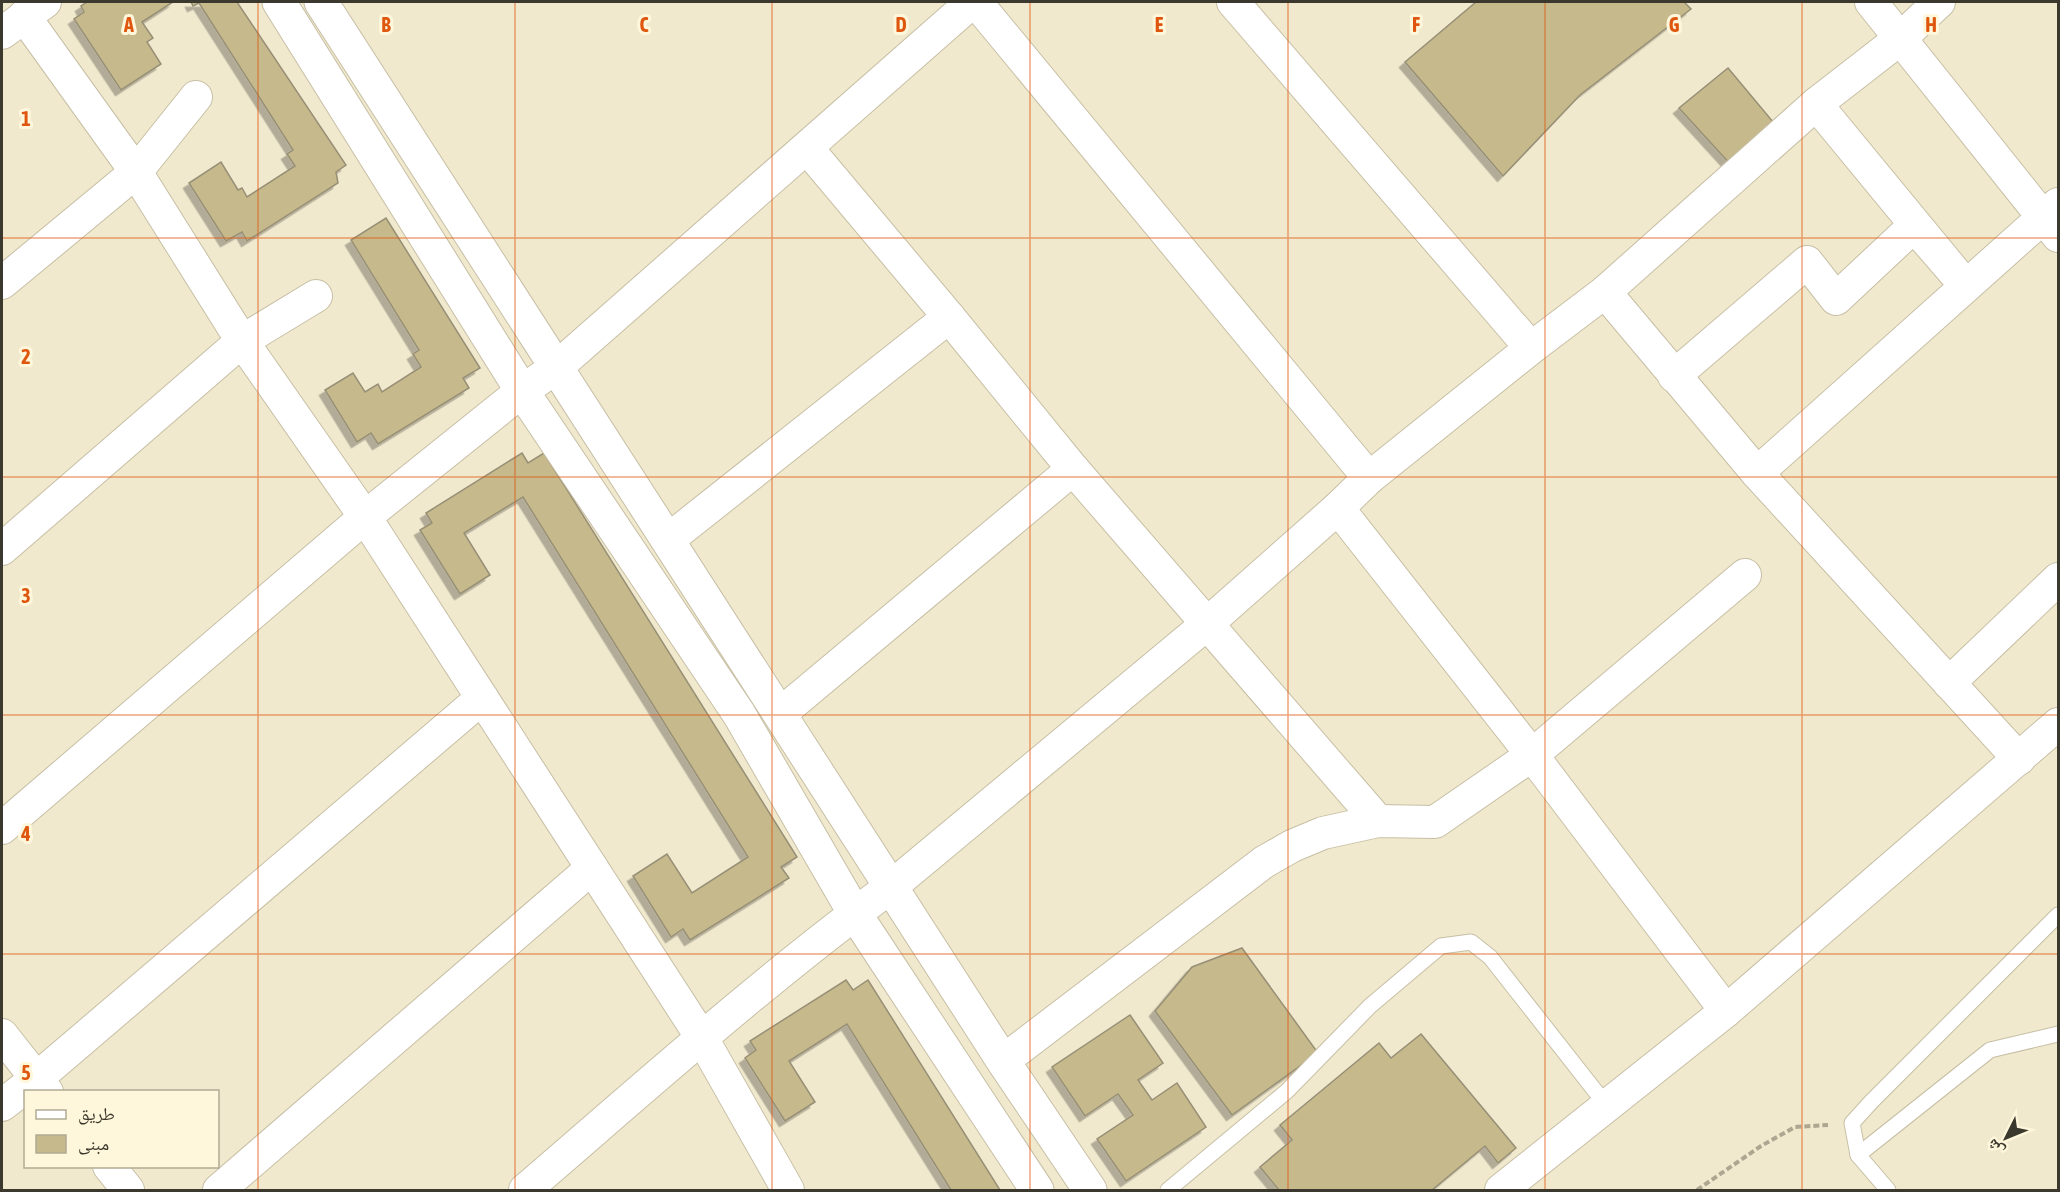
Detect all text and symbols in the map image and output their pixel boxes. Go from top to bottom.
text: A [123,13,134,36]
text: B [381,13,391,36]
text: C [640,13,649,36]
text: D [895,13,907,36]
text: E [1155,13,1164,36]
text: F [1412,13,1420,36]
text: G [1669,13,1680,36]
text: H [1925,13,1937,36]
text: 1 [21,107,31,130]
text: 2 [21,345,31,368]
text: 3 [21,584,31,607]
text: 4 [20,822,31,845]
text: 5 [21,1061,31,1084]
legend [24,1090,219,1168]
text: طريق [78,1103,115,1125]
north arrow [1976,1108,2036,1168]
text: مبنى [78,1133,109,1155]
text: ش [1983,1135,2008,1161]

